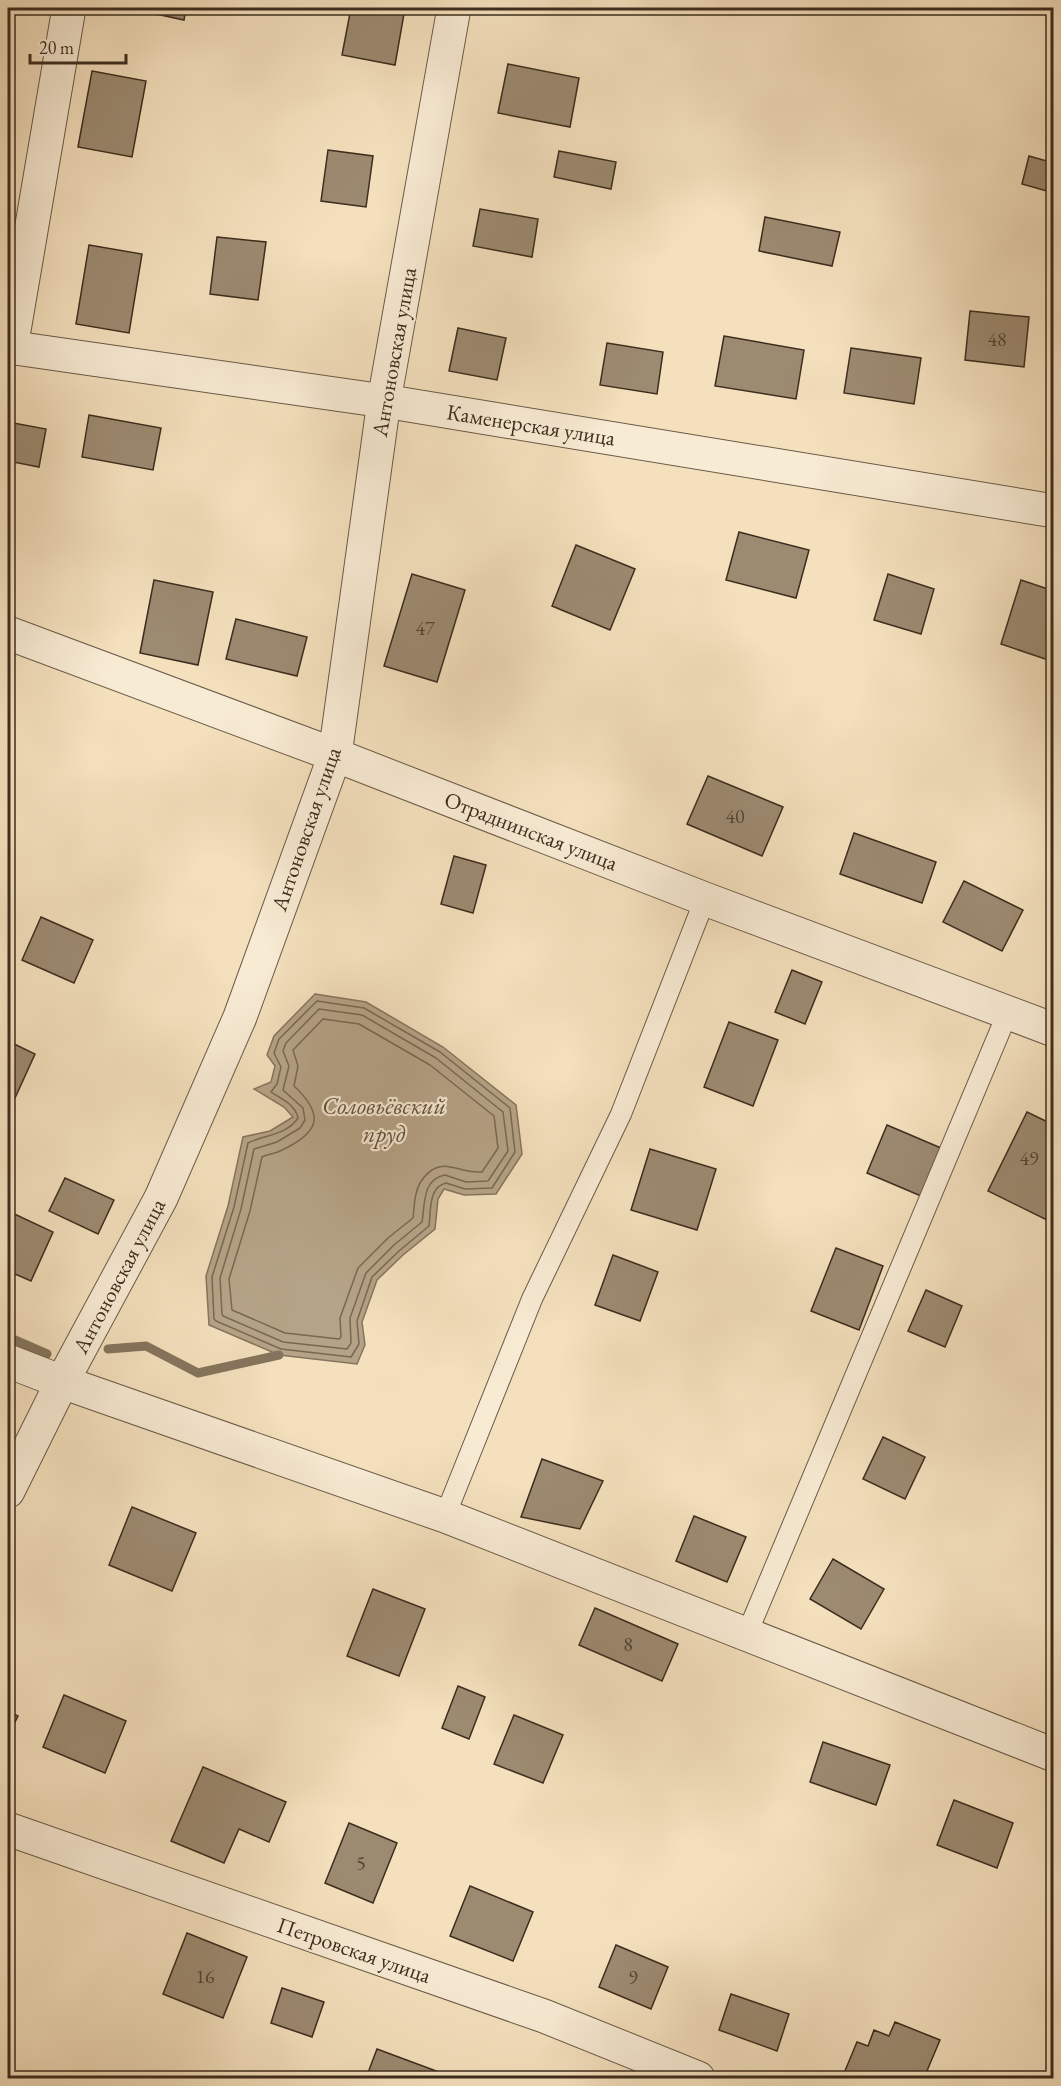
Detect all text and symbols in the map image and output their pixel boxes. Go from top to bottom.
scale bar [30,27,126,65]
text: 20 m [39,36,74,59]
street label: Антоновская улица [365,265,423,440]
house number: 48 [987,326,1007,352]
street label: Каменерская улица [445,397,618,453]
house number: 47 [415,615,435,641]
street label: Антоновская улица [264,743,348,916]
street label: Отраднинская улица [440,785,622,877]
house number: 40 [725,803,745,829]
water label: Соловьёвский пруд [322,1090,446,1149]
house number: 49 [1019,1145,1039,1171]
street label: Антоновская улица [65,1193,172,1359]
house number: 8 [623,1631,633,1657]
house number: 5 [356,1850,366,1876]
street label: Петровская улица [273,1910,435,1990]
house number: 16 [195,1963,215,1989]
house number: 9 [628,1964,638,1990]

